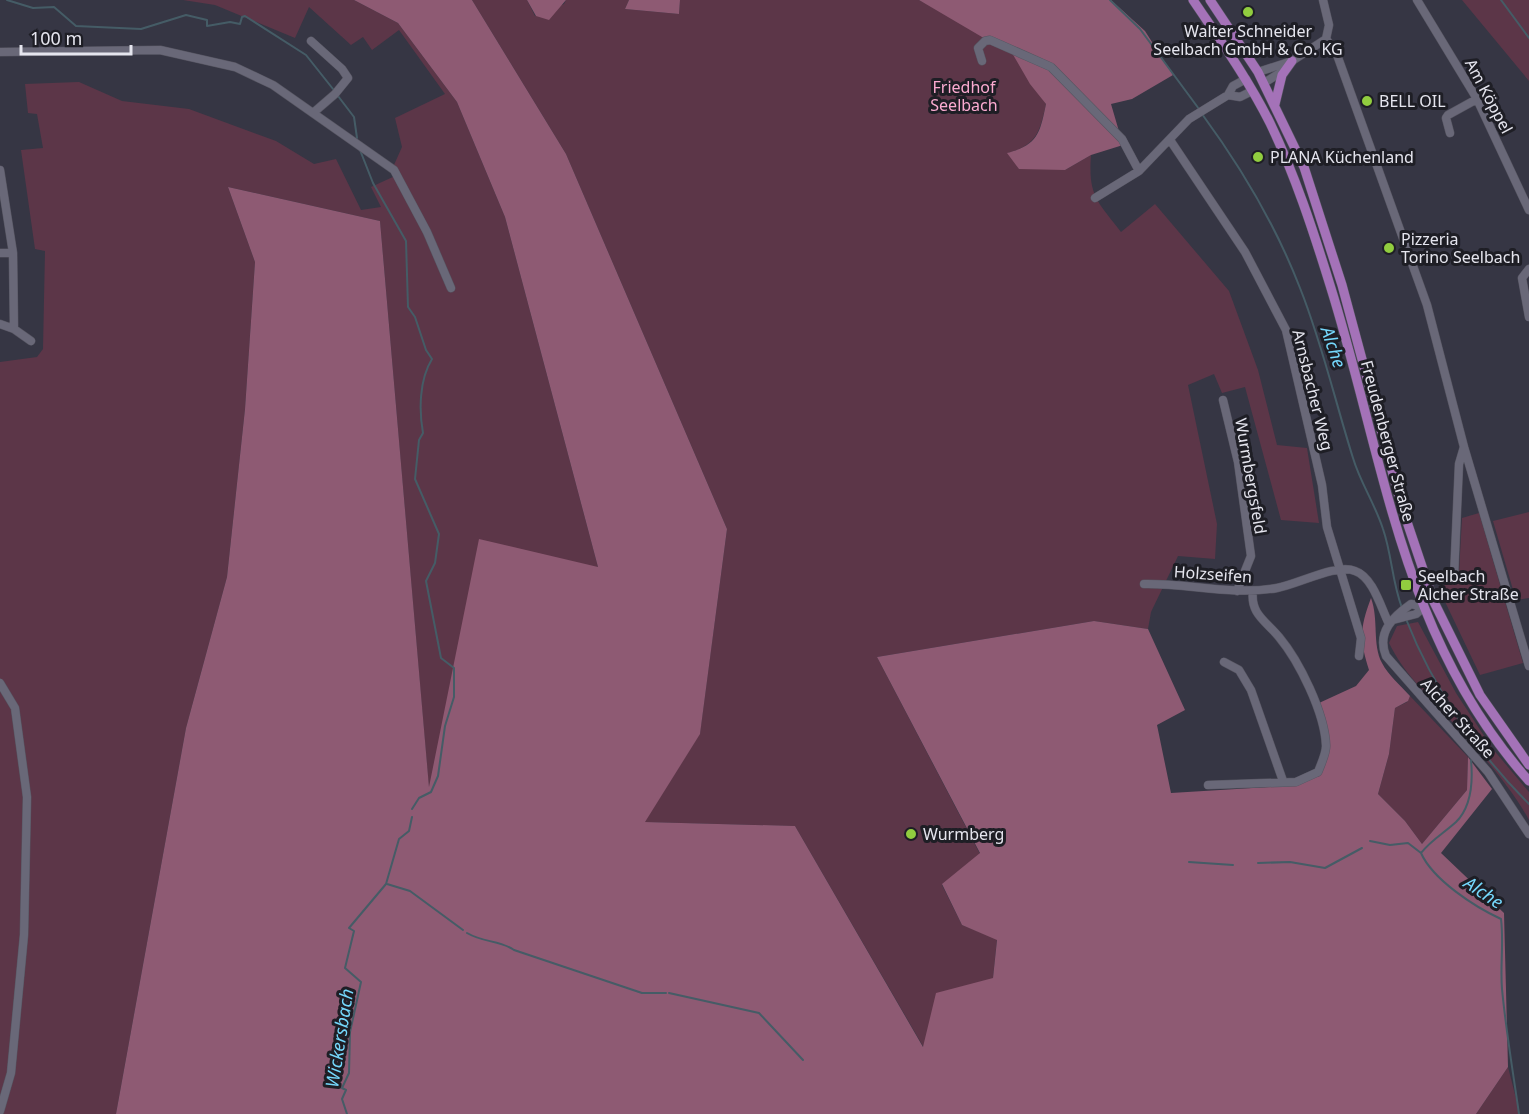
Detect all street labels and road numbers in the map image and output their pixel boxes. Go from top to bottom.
street label: Am Köppel [1460,55,1518,137]
street label: Arnsbacher Weg [1287,327,1339,453]
street label: Freudenberger Straße [1356,358,1420,524]
street label: Wurmbergsfeld [1230,416,1272,536]
street label: Holzseifen [1173,560,1253,588]
street label: Alcher Straße [1416,673,1500,763]

